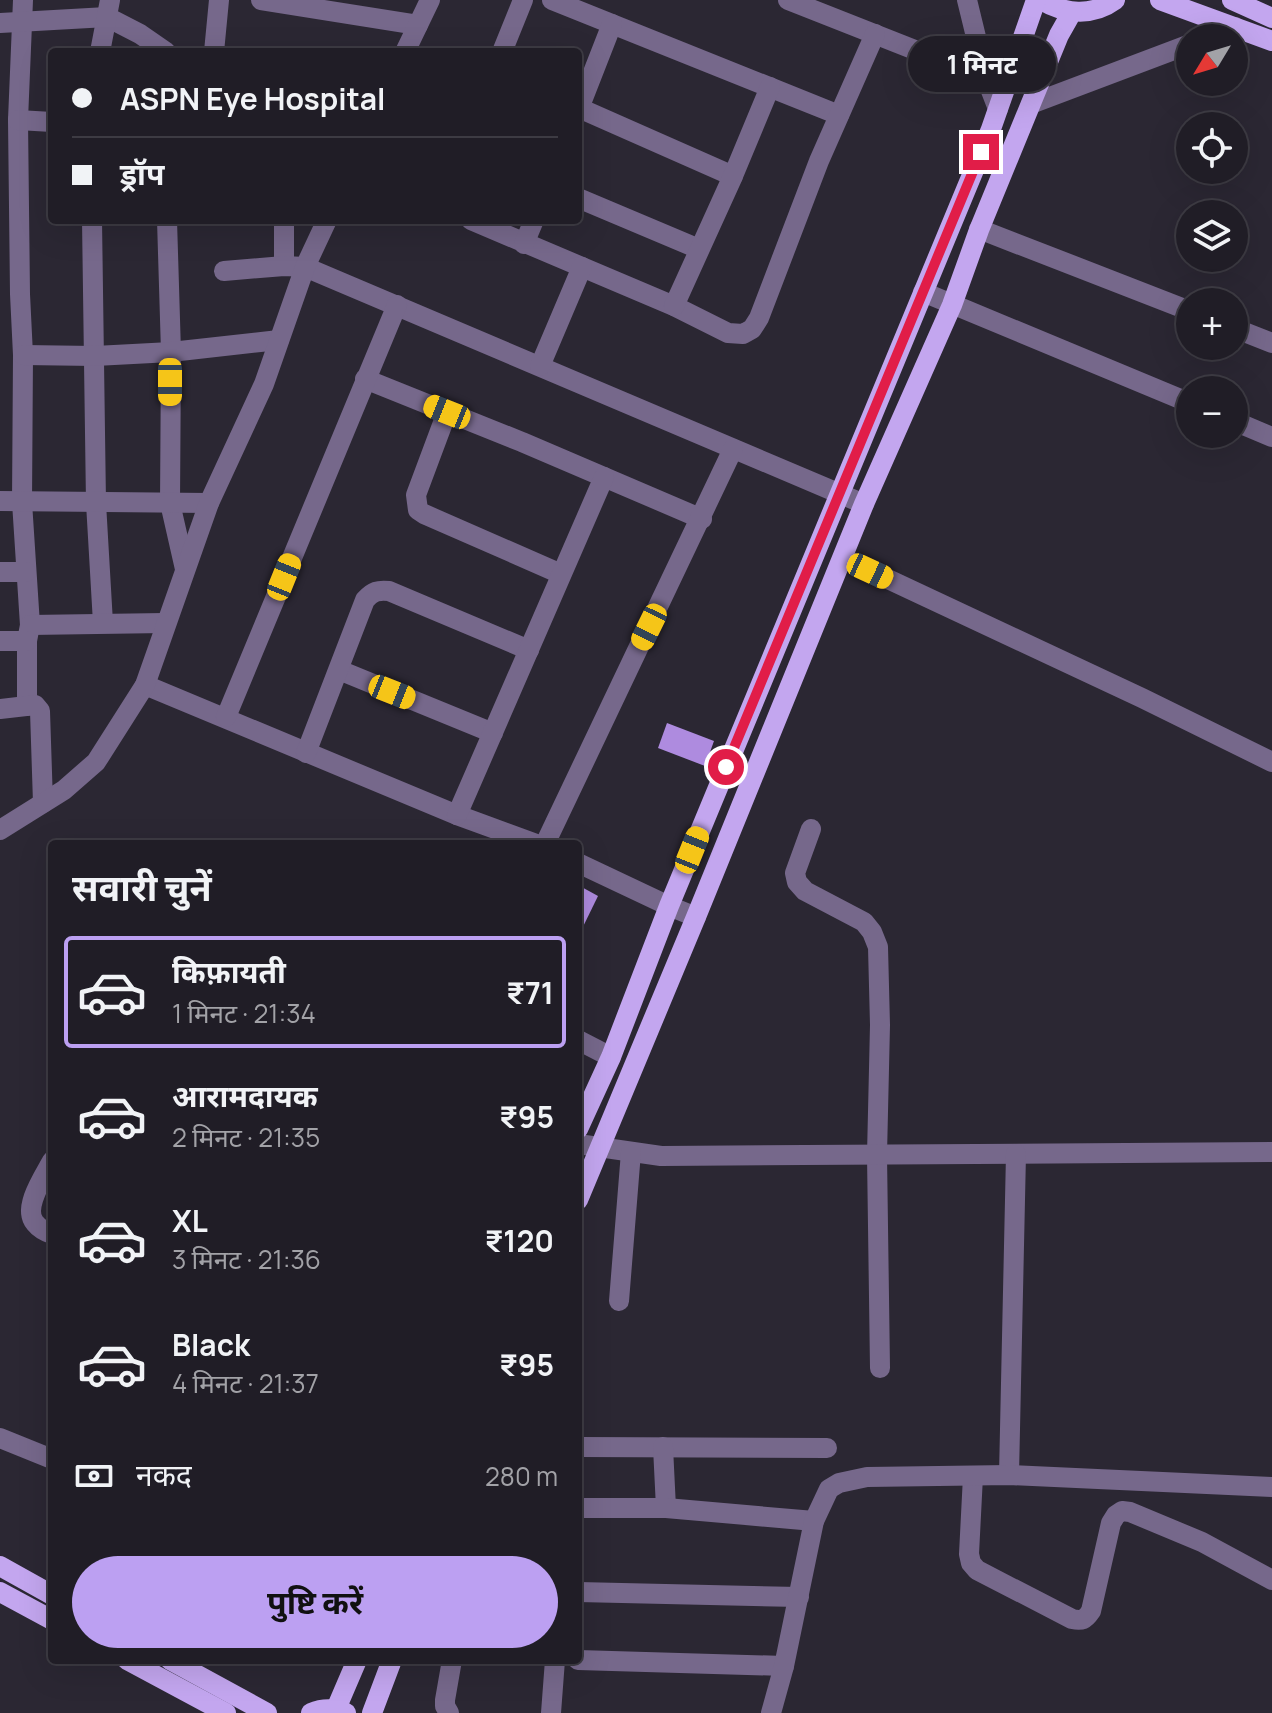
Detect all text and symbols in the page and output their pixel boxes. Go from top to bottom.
north arrow [1176,24,1248,96]
map controls [1176,24,1248,448]
callout: 1 मिनट [907,36,1055,92]
text: 1 मिनट [946,46,1018,82]
text: ASPN Eye Hospital [120,78,385,119]
button: locate [1176,112,1248,184]
route end [963,134,999,170]
text: ड्रॉप [120,153,164,194]
button: layers [1176,200,1248,272]
button: + [1176,288,1248,360]
car [158,358,182,406]
button: − [1176,376,1248,448]
car [420,392,474,432]
car [264,550,304,604]
car [843,550,897,592]
car [628,600,670,654]
car [365,672,419,712]
route start [708,749,744,785]
car [672,823,712,877]
text: सवारी चुनें [72,863,212,912]
text: किफ़ायती [172,951,286,992]
icon: car [76,956,148,1028]
text: ₹71 [506,972,554,1013]
text: 1 मिनट · 21:34 [172,995,316,1031]
text: आरामदायक [172,1075,318,1116]
icon: car [76,1080,148,1152]
text: ₹95 [499,1096,554,1137]
text: 2 मिनट · 21:35 [172,1119,320,1155]
text: XL [172,1200,208,1241]
icon: car [76,1204,148,1276]
text: ₹120 [485,1220,554,1261]
text: 3 मिनट · 21:36 [172,1241,321,1277]
text: Black [172,1324,250,1365]
icon: car [76,1328,148,1400]
text: ₹95 [499,1344,554,1385]
text: 4 मिनट · 21:37 [172,1365,319,1401]
icon: cash [72,1454,116,1498]
text: नकद [136,1454,192,1495]
text: 280 m [485,1458,558,1494]
button: पुष्टि करें [72,1556,558,1648]

